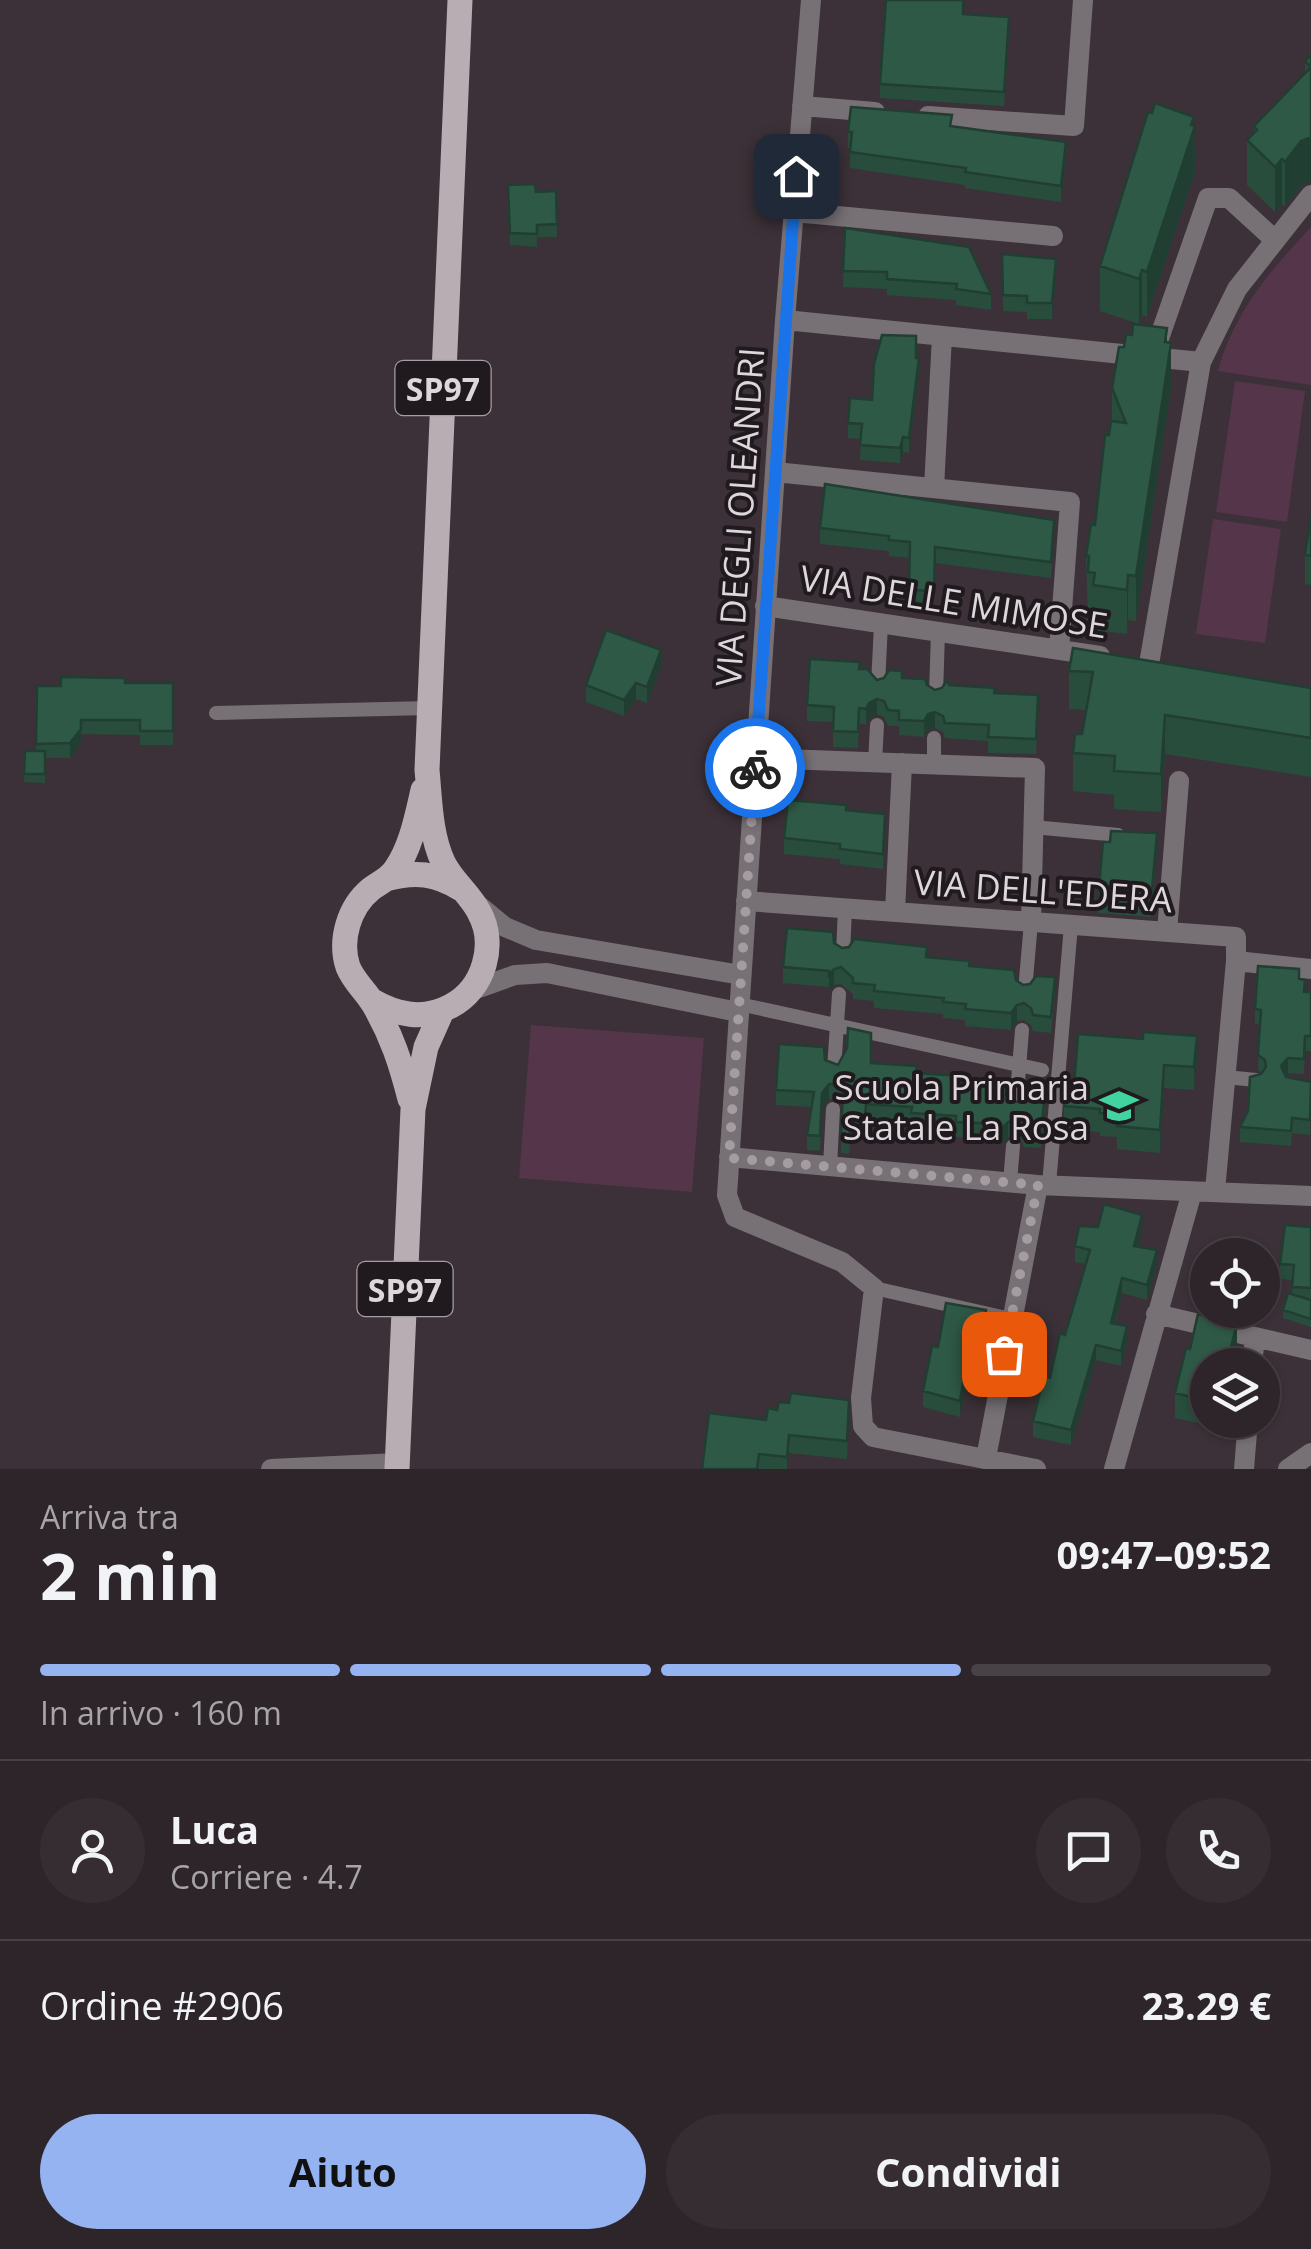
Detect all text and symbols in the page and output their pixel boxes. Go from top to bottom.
pin [754,134,839,219]
icon: home [769,149,824,204]
street label: VIA DEGLI OLEANDRI [704,346,774,688]
road number: SP97 [396,361,490,415]
street label: VIA DELLE MIMOSE [797,554,1111,648]
courier [705,718,805,818]
icon: bike [728,741,783,796]
street label: VIA DELL'EDERA [912,858,1175,923]
place label: Scuola Primaria Statale La Rosa [835,1063,1089,1150]
school or university icon: Scuola Primaria Statale La Rosa [1098,1085,1140,1127]
map controls [1190,1238,1280,1438]
button: locate [1190,1238,1280,1328]
road number: SP97 [358,1262,452,1316]
pin [962,1312,1047,1397]
icon: bag [977,1327,1032,1382]
button: layers [1190,1348,1280,1438]
text: Arriva tra [40,1495,179,1538]
text: 09:47–09:52 [1057,1528,1271,1580]
text: 2 min [40,1531,220,1619]
text: In arrivo · 160 m [40,1691,282,1734]
button: person [40,1798,145,1903]
button: chat [1036,1798,1141,1903]
button: phone [1166,1798,1271,1903]
text: Luca [170,1803,259,1855]
text: Corriere · 4.7 [170,1855,363,1898]
text: Ordine #2906 [40,1979,284,2031]
text: 23.29 € [1142,1979,1271,2031]
button: Aiuto [40,2114,646,2229]
button: Condividi [666,2114,1271,2229]

